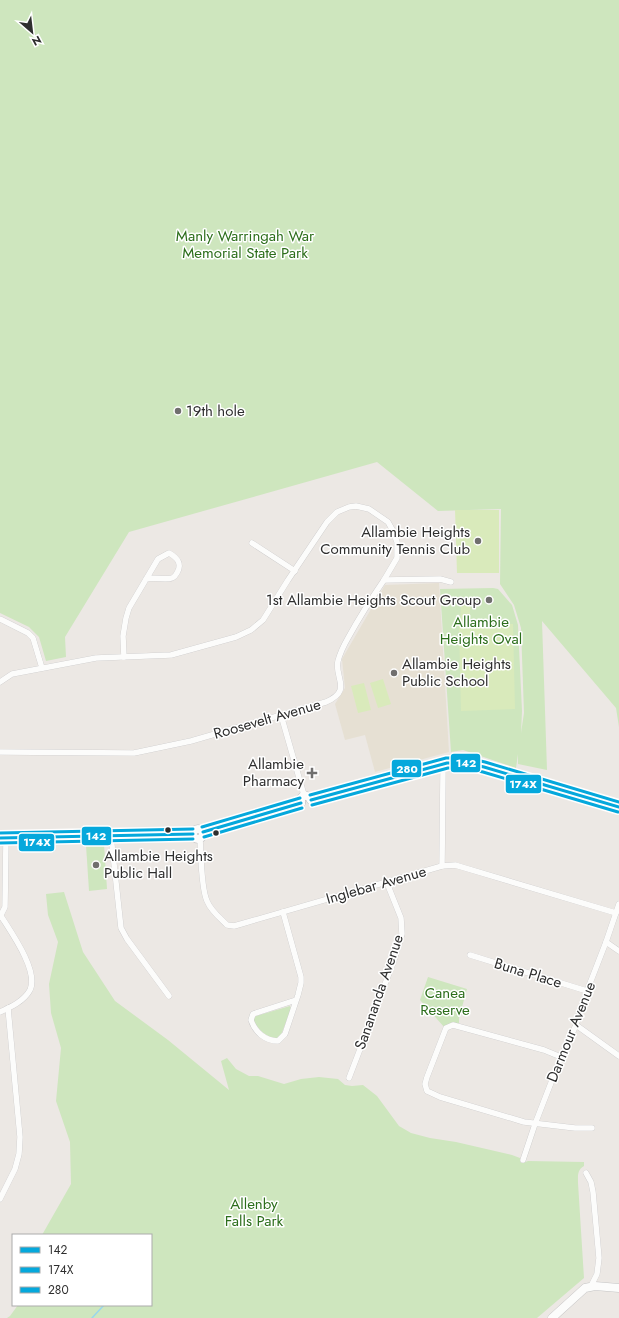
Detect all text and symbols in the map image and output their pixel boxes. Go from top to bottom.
north arrow [12,12,52,52]
text: N [29,32,44,50]
park label: Manly Warringah War Memorial State Park [176,225,315,264]
place label: 19th hole [186,400,245,422]
marker: 19th hole [173,406,183,416]
place label: Allambie Heights Community Tennis Club [320,521,470,560]
marker: Allambie Heights Community Tennis Club [473,536,483,546]
place label: 1st Allambie Heights Scout Group [266,589,481,611]
marker: 1st Allambie Heights Scout Group [484,595,494,605]
park label: Allambie Heights Oval [440,611,522,650]
place label: Allambie Heights Public School [402,653,511,692]
marker: Allambie Heights Public School [389,668,399,678]
street label: Roosevelt Avenue [211,693,324,745]
place label: Allambie Pharmacy [243,753,304,792]
line badge: 142 [450,753,481,773]
text: 142 [456,755,476,771]
line badge: 280 [391,759,422,778]
text: 280 [396,761,418,777]
marker: Allambie Pharmacy [307,768,317,778]
line badge: 174X [505,774,542,794]
text: 174X [509,776,537,792]
unlabelled marker [163,825,173,835]
line badge: 142 [81,826,112,846]
text: 142 [86,828,106,844]
unlabelled marker [211,828,221,838]
line badge: 174X [18,833,55,852]
text: 174X [23,834,51,850]
place label: Allambie Heights Public Hall [104,845,213,884]
marker: Allambie Heights Public Hall [91,860,101,870]
street label: Inglebar Avenue [323,860,429,910]
street label: Sanananda Avenue [349,931,409,1053]
street label: Buna Place [491,952,565,994]
street label: Darmour Avenue [541,978,601,1086]
park label: Canea Reserve [420,982,470,1021]
park label: Allenby Falls Park [225,1193,284,1232]
legend [12,1234,152,1306]
text: 142 [48,1241,67,1259]
text: 174X [48,1261,74,1279]
text: 280 [48,1281,69,1299]

